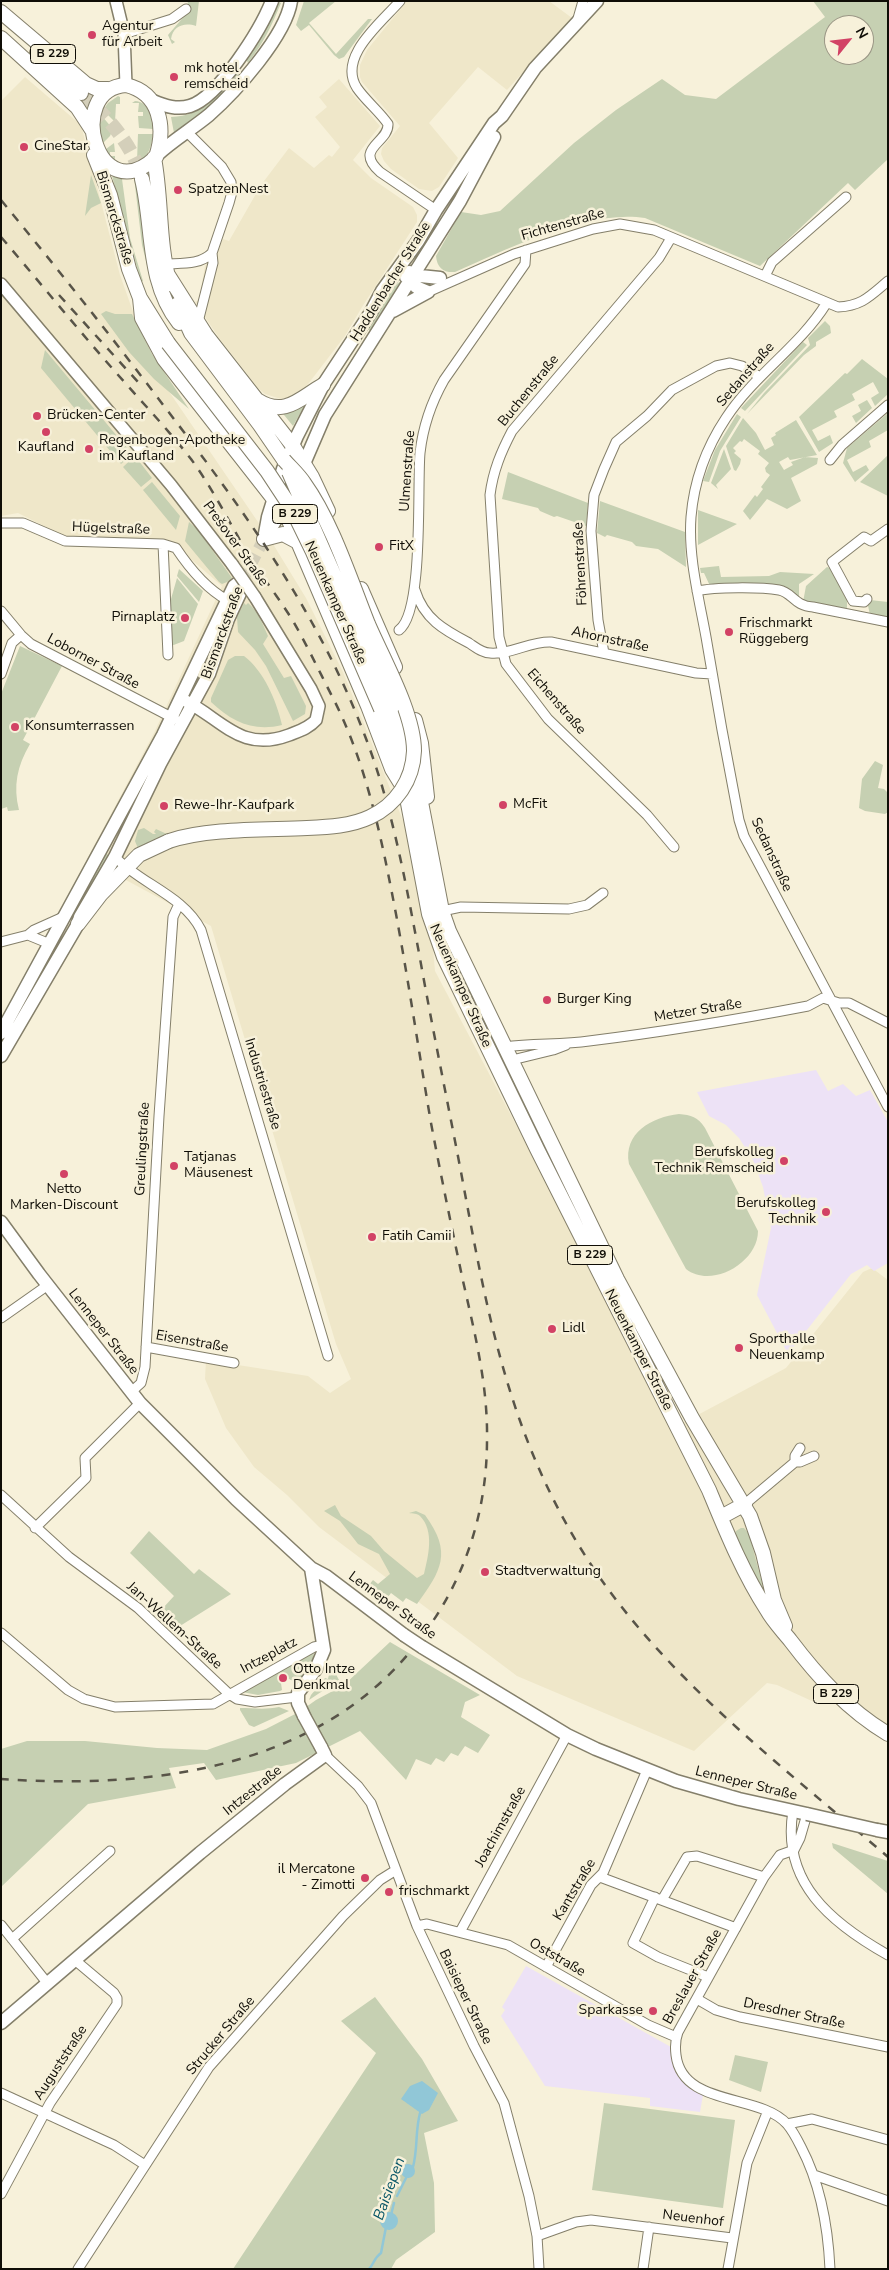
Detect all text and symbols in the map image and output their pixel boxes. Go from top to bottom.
north arrow [824,15,874,65]
place label: Agentur für Arbeit [102,19,162,52]
text: N [851,24,873,42]
marker: Agentur für Arbeit [86,29,98,41]
road number: B 229 [30,44,76,64]
place label: mk hotel remscheid [184,61,248,94]
marker: mk hotel remscheid [168,71,180,83]
place label: CineStar [34,139,88,155]
marker: CineStar [18,141,30,153]
street label: Bismarckstraße [92,169,136,267]
place label: SpatzenNest [188,182,268,198]
marker: SpatzenNest [172,184,184,196]
street label: Fichtenstraße [520,205,606,245]
street label: Haddenbacher Straße [347,219,435,345]
street label: Sedanstraße [714,339,778,411]
street label: Buchenstraße [495,352,563,430]
place label: Brücken-Center [47,408,146,424]
marker: Brücken-Center [31,410,43,422]
marker: Kaufland [40,426,52,438]
street label: Ulmenstraße [397,430,419,512]
place label: Regenbogen-Apotheke im Kaufland [99,433,245,466]
place label: Kaufland [18,440,74,456]
marker: Regenbogen-Apotheke im Kaufland [83,443,95,455]
street label: Prešover Straße [199,498,271,590]
road number: B 229 [272,504,318,524]
street label: Hügelstraße [72,519,150,539]
street label: Föhrenstraße [570,522,592,606]
street label: Neuenkamper Straße [300,539,370,667]
place label: FitX [389,539,414,555]
marker: FitX [373,541,385,553]
street label: Bismarckstraße [198,584,248,682]
place label: Pirnaplatz [111,610,175,626]
marker: Pirnaplatz [179,612,191,624]
place label: Frischmarkt Rüggeberg [739,616,812,648]
street label: Ahornstraße [570,624,650,656]
marker: Frischmarkt Rüggeberg [723,626,735,638]
street label: Loborner Straße [44,631,142,693]
street label: Eichenstraße [523,666,589,738]
place label: Konsumterrassen [25,719,134,735]
marker: Konsumterrassen [9,721,21,733]
place label: McFit [513,797,547,813]
place label: Rewe-Ihr-Kaufpark [174,798,294,814]
marker: McFit [497,799,509,811]
marker: Rewe-Ihr-Kaufpark [158,800,170,812]
street label: Sedanstraße [747,815,795,895]
street label: Neuenkamper Straße [425,922,495,1050]
place label: Burger King [557,992,632,1008]
marker: Burger King [541,994,553,1006]
street label: Metzer Straße [653,996,743,1026]
street label: Industriestraße [240,1036,284,1132]
street label: Greulingstraße [132,1102,154,1196]
place label: Berufskolleg Technik Remscheid [654,1145,774,1178]
place label: Tatjanas Mäusenest [184,1150,252,1182]
marker: Berufskolleg Technik Remscheid [778,1155,790,1167]
marker: Tatjanas Mäusenest [168,1160,180,1172]
marker: Netto Marken-Discount [58,1168,70,1180]
place label: Netto Marken-Discount [10,1182,118,1214]
place label: Berufskolleg Technik [736,1196,816,1228]
marker: Berufskolleg Technik [820,1206,832,1218]
place label: Fatih Camii [382,1229,452,1245]
marker: Fatih Camii [366,1231,378,1243]
road number: B 229 [568,1246,612,1264]
street label: Lenneper Straße [64,1286,142,1378]
street label: Neuenkamper Straße [600,1287,676,1413]
place label: Lidl [562,1321,585,1337]
marker: Lidl [546,1323,558,1335]
street label: Eisenstraße [154,1327,230,1357]
place label: Sporthalle Neuenkamp [749,1332,825,1364]
marker: Sporthalle Neuenkamp [733,1342,745,1354]
place label: Stadtverwaltung [495,1564,601,1580]
marker: Stadtverwaltung [479,1566,491,1578]
street label: Lenneper Straße [345,1569,439,1643]
street label: Jan-Wellem-Straße [123,1579,225,1673]
street label: Intzeplatz [238,1634,300,1678]
place label: Otto Intze Denkmal [293,1662,355,1694]
marker: Otto Intze Denkmal [277,1672,289,1684]
road number: B 229 [814,1685,858,1704]
street label: Intzestraße [220,1762,286,1820]
street label: Lenneper Straße [693,1763,799,1805]
street label: Joachimstraße [472,1784,530,1870]
street label: Kantstraße [550,1856,600,1924]
place label: il Mercatone - Zimotti [278,1862,355,1894]
marker: il Mercatone - Zimotti [359,1872,371,1884]
place label: frischmarkt [399,1884,469,1900]
marker: frischmarkt [383,1886,395,1898]
street label: Breslauer Straße [660,1927,726,2027]
street label: Oststraße [526,1935,588,1981]
street label: Baisieper Straße [435,1947,495,2047]
street label: Strucker Straße [183,1993,259,2079]
street label: Dresdner Straße [742,1995,846,2033]
place label: Sparkasse [579,2003,643,2019]
marker: Sparkasse [647,2005,659,2017]
street label: Auguststraße [31,2023,91,2103]
water label: Baisiepen [370,2155,410,2223]
street label: Neuenhof [662,2207,724,2231]

